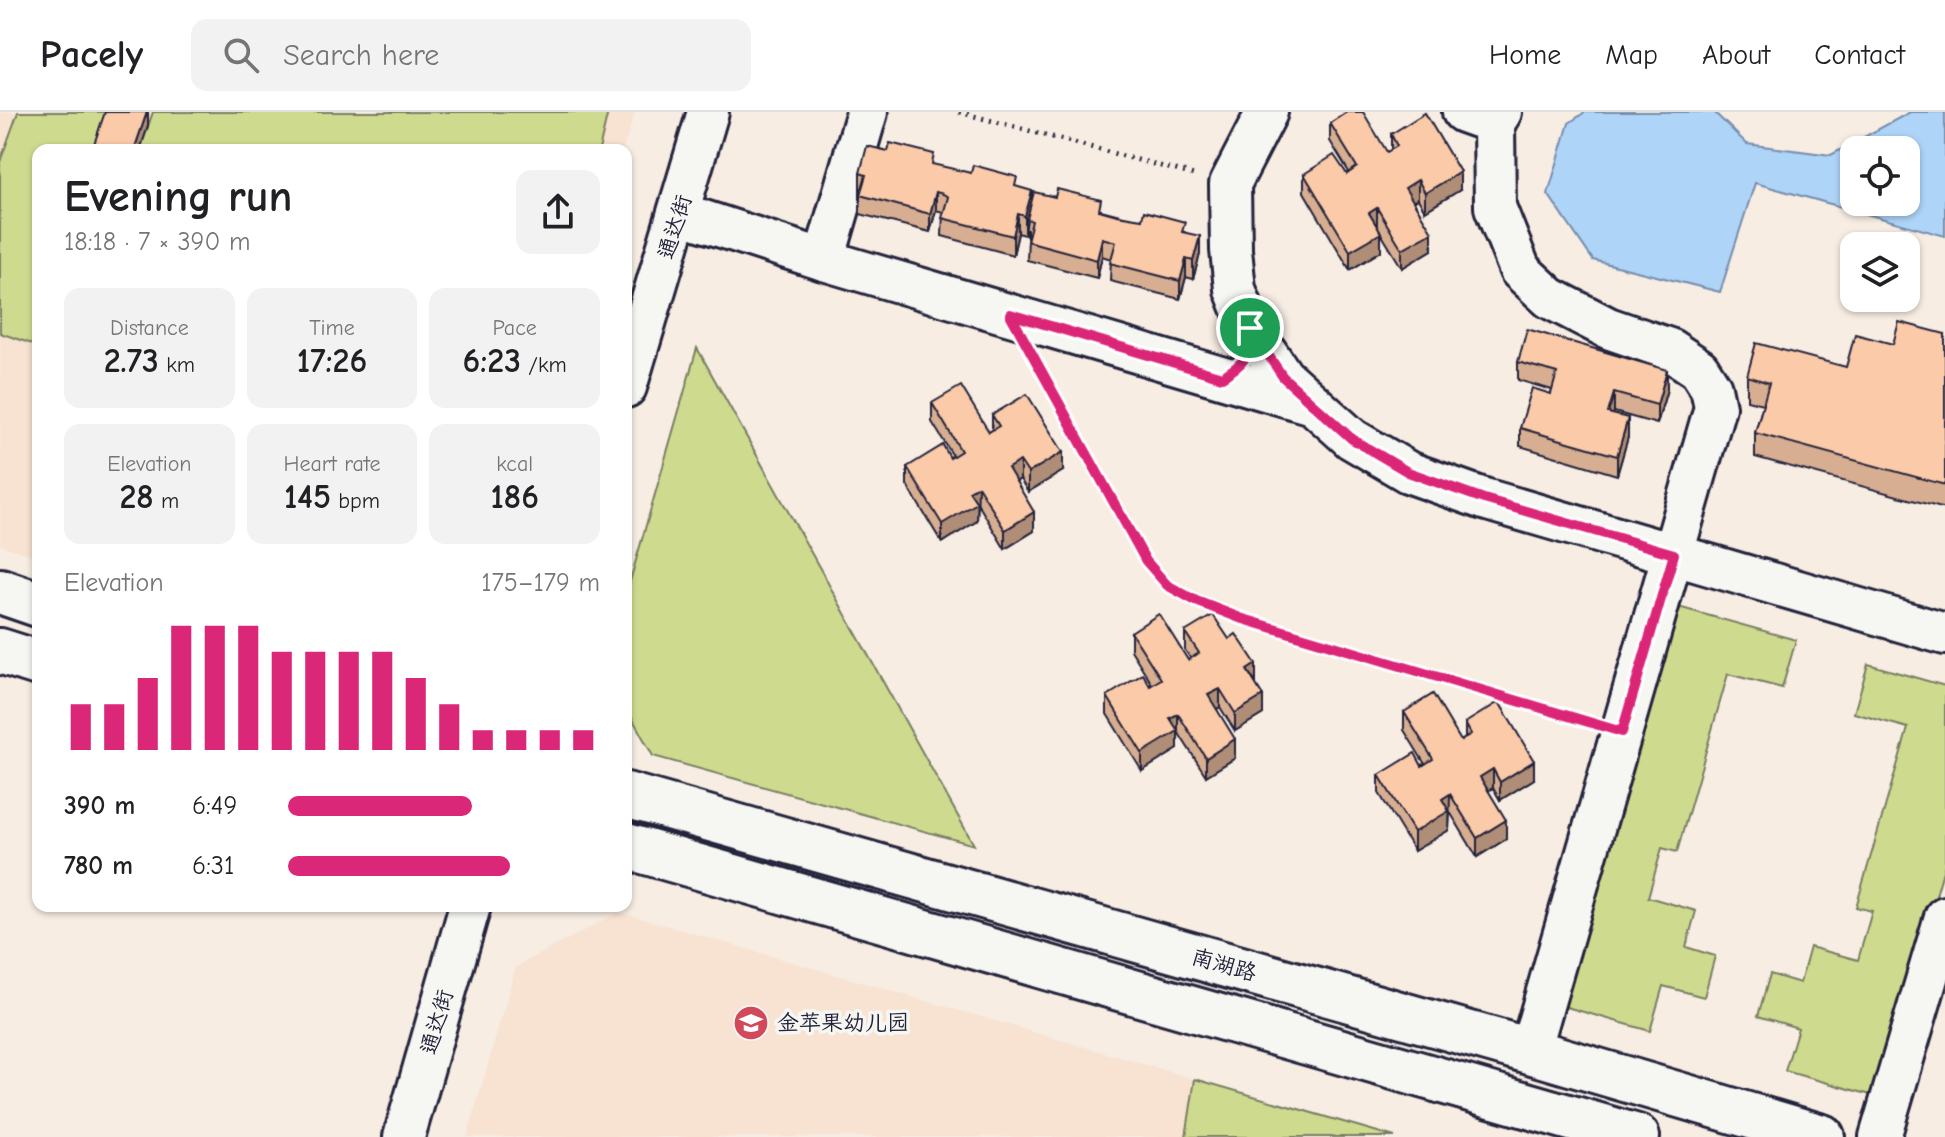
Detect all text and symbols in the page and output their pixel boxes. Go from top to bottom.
search box [191,19,751,91]
text: Pacely [40,33,143,77]
icon: search [219,33,263,77]
text: Search here [283,38,439,73]
text: Home [1489,39,1561,71]
text: Map [1605,39,1658,71]
text: About [1702,39,1770,71]
text: Contact [1814,39,1905,71]
map controls [1840,136,1920,312]
button: locate [1840,136,1920,216]
button: share [516,170,600,254]
text: Evening run [64,171,292,222]
street label: 通达街 [653,192,697,262]
text: 18:18 · 7 × 390 m [64,227,250,257]
button: layers [1840,232,1920,312]
pin [1216,294,1284,362]
icon: arrive [1228,306,1272,350]
text: Distance [110,315,189,341]
text: Time [309,315,355,341]
text: Pace [492,315,537,341]
text: 2.73 [104,341,159,381]
text: 17:26 [297,341,367,381]
text: 6:23 [463,341,521,381]
text: km [159,352,195,378]
text: /km [521,352,567,378]
text: Elevation [107,451,191,477]
text: Heart rate [283,451,380,477]
text: kcal [496,451,533,477]
text: 28 [119,477,154,517]
text: 145 [284,477,331,517]
text: 186 [490,477,539,517]
text: m [154,488,179,514]
text: bpm [331,488,380,514]
text: Elevation [64,568,164,598]
text: 175–179 m [481,568,600,598]
text: 390 m [64,791,135,821]
text: 6:49 [192,791,237,821]
text: 780 m [64,851,133,881]
text: 6:31 [192,851,234,881]
street label: 南湖路 [1189,943,1259,987]
street label: 通达街 [415,987,459,1057]
school or university icon: 金苹果幼儿园 [732,1004,770,1042]
place label: 金苹果幼儿园 [777,1010,909,1036]

